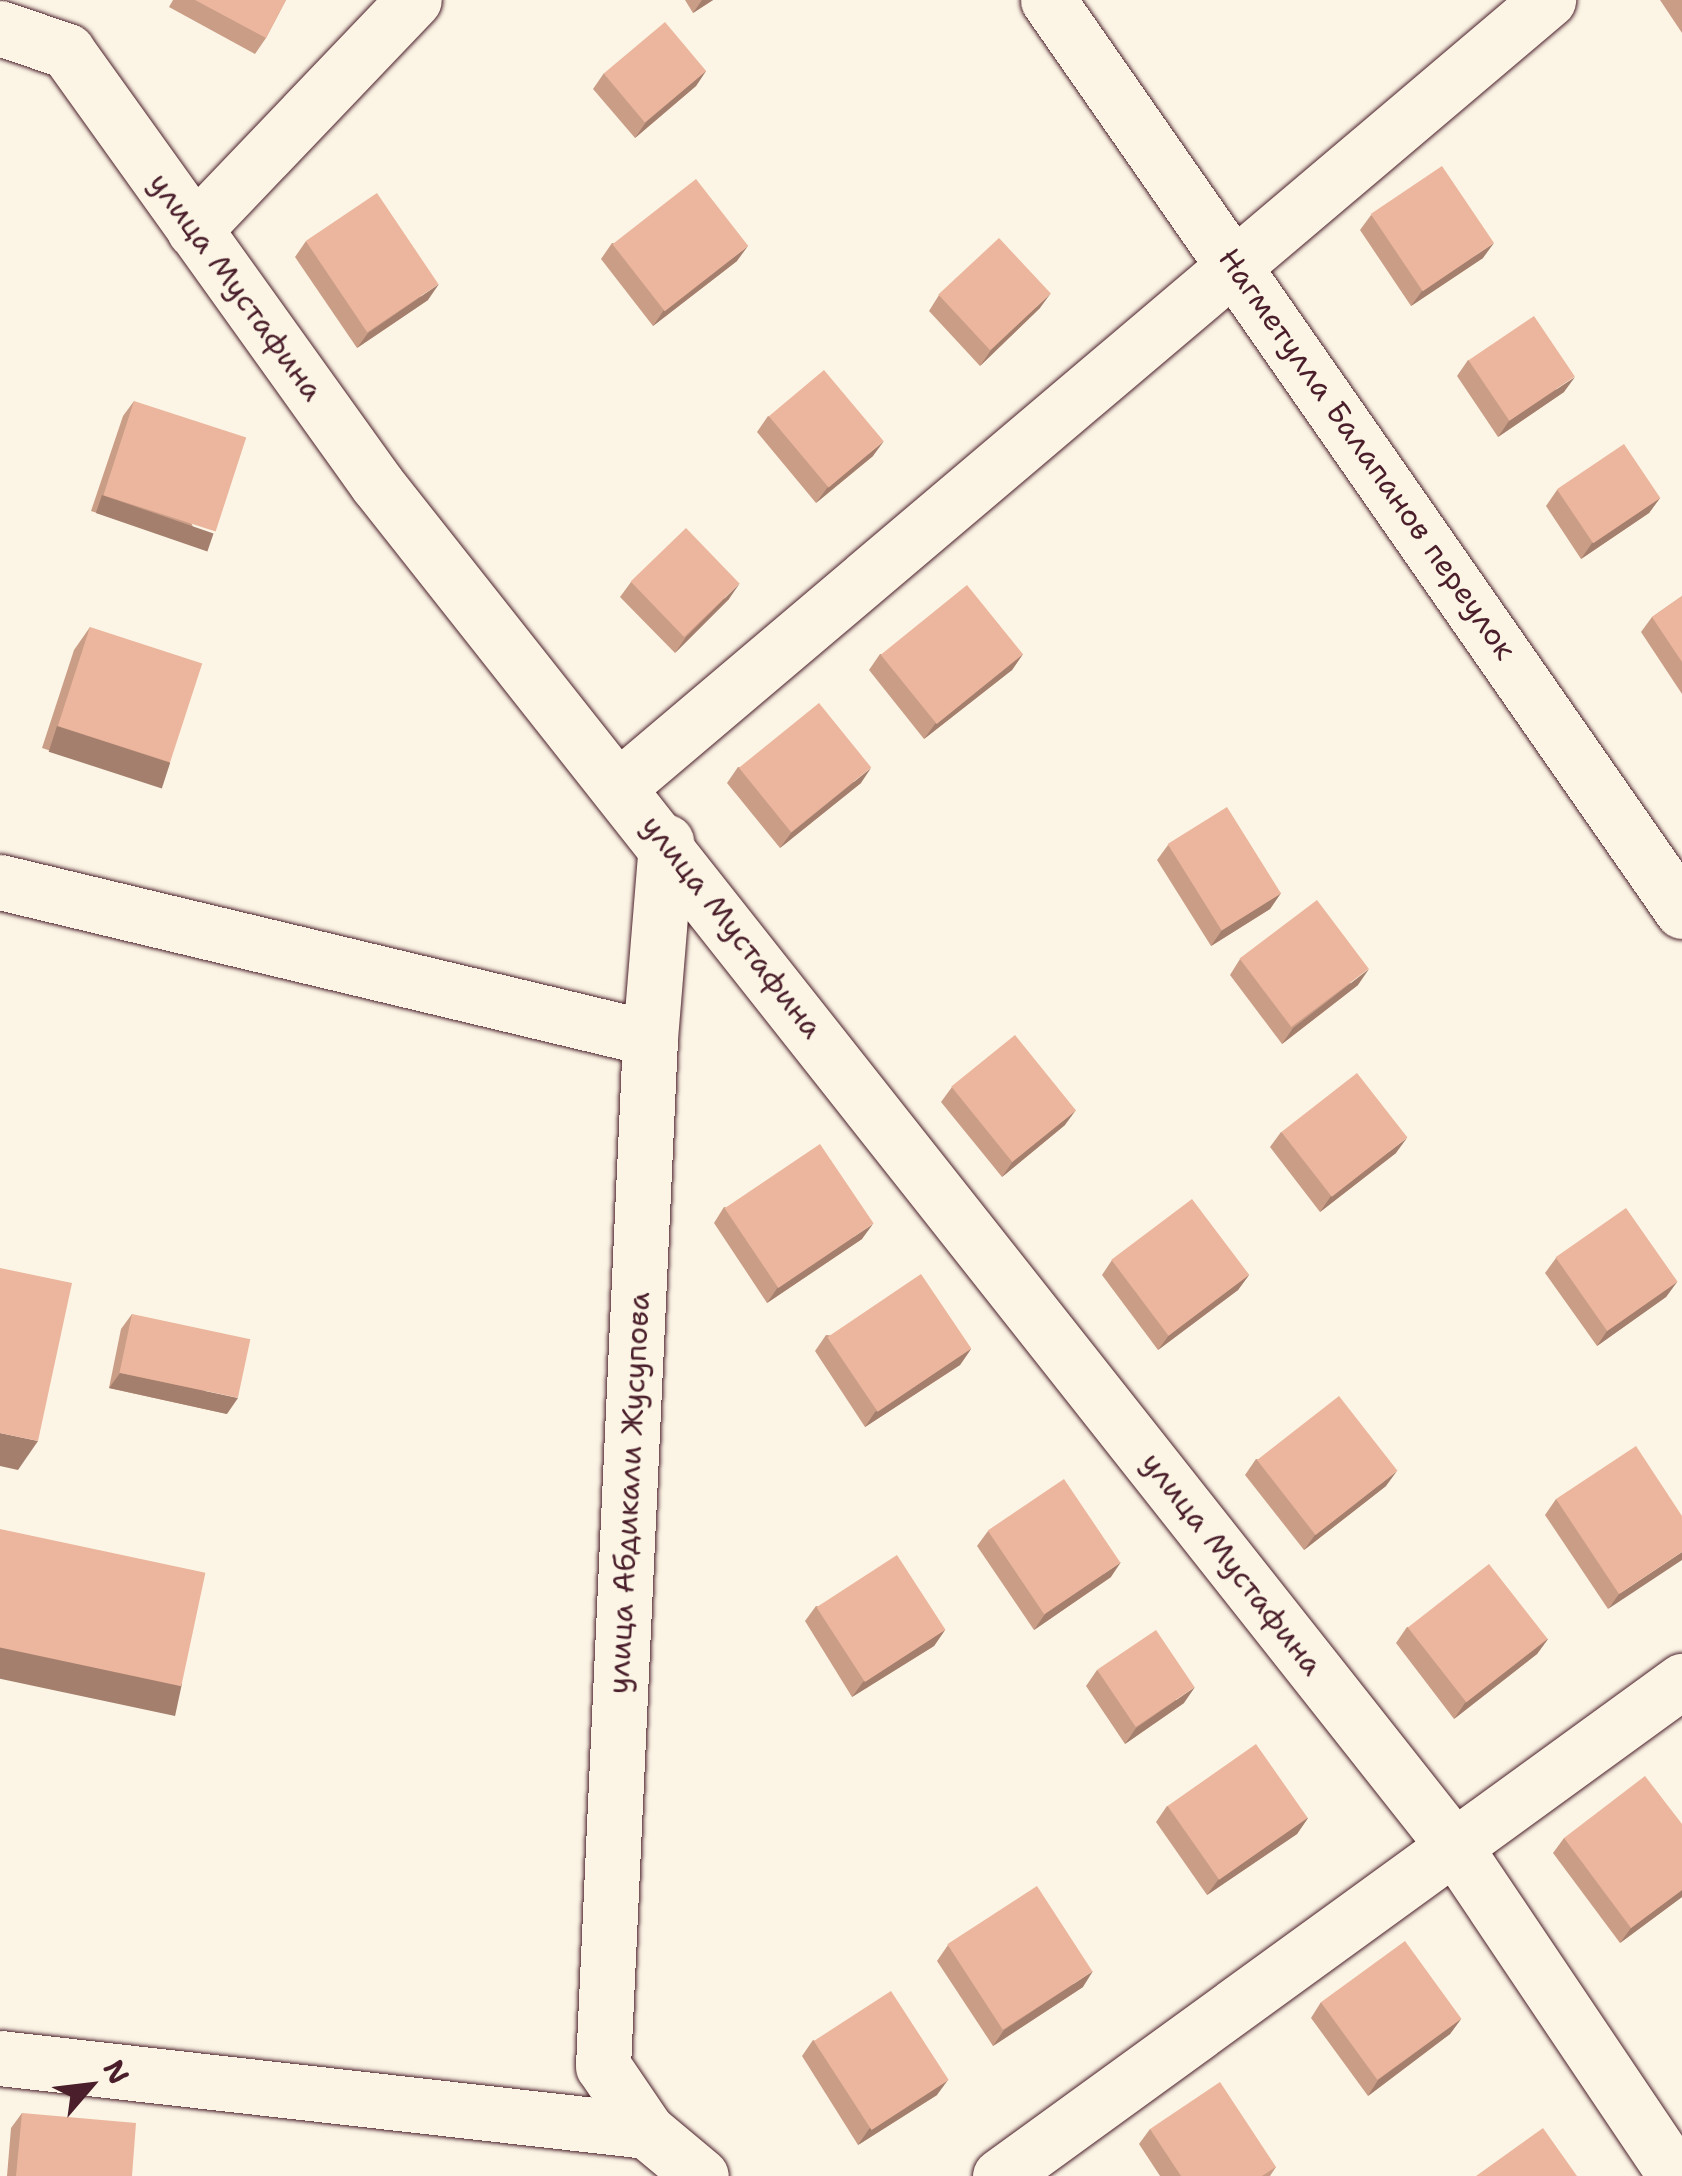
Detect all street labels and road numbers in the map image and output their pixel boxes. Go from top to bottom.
street label: улица Мустафина [141,166,331,408]
street label: Нагметулла Балапанов переулок [1211,242,1523,666]
street label: улица Мустафина [634,808,830,1046]
street label: улица Абдикали Жусупова [600,1291,658,1695]
street label: улица Мустафина [1134,1445,1330,1683]

